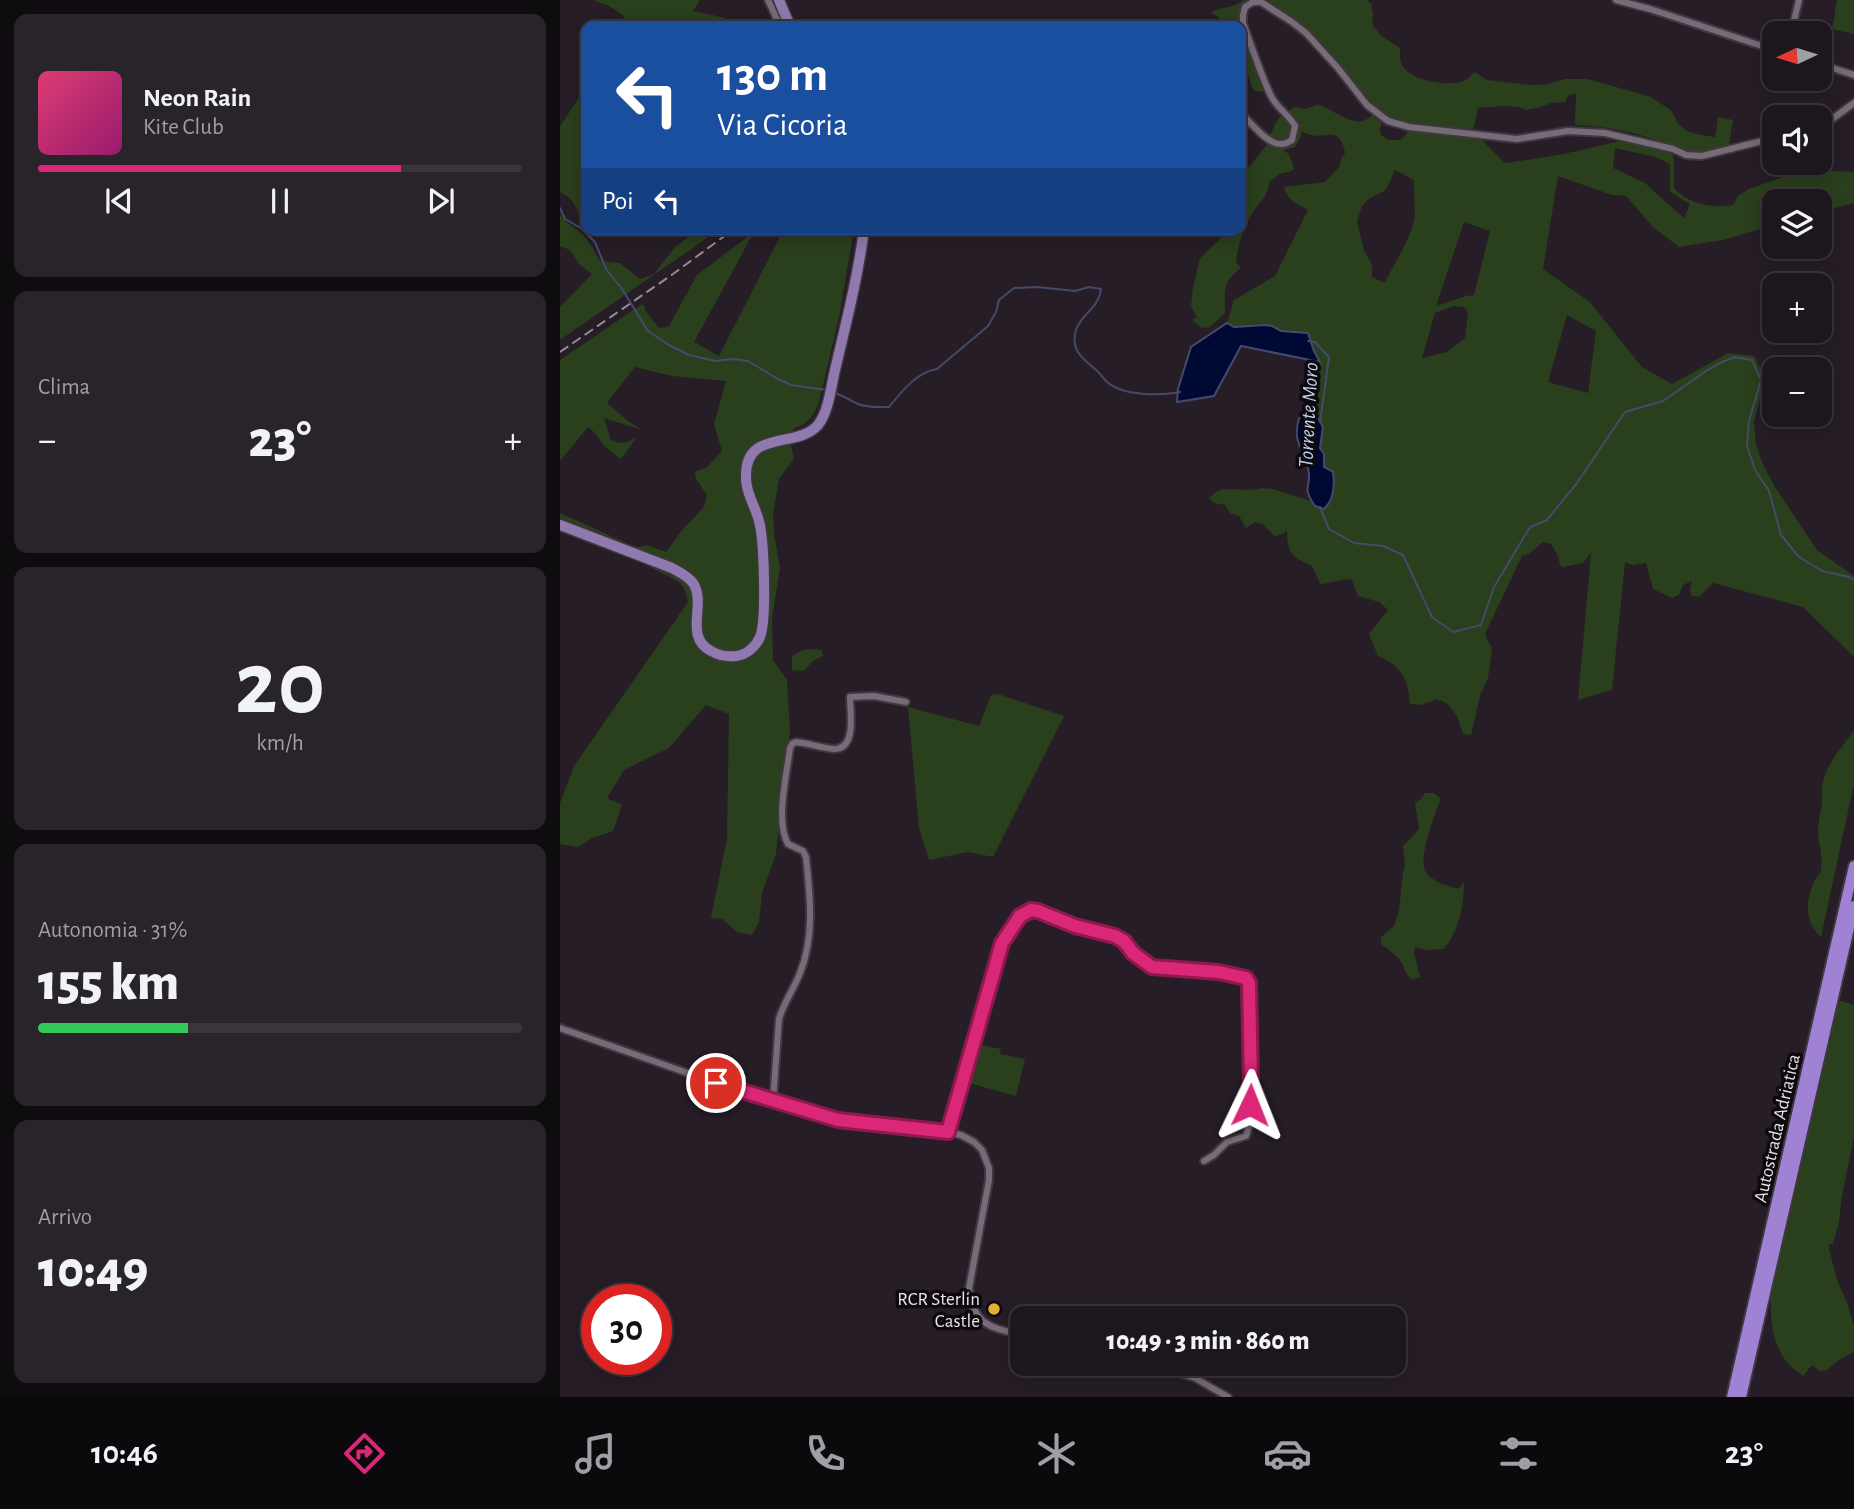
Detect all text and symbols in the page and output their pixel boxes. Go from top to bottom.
north arrow [1762,21,1832,91]
map controls [1762,21,1832,427]
icon: left [602,49,693,140]
text: 130 m [717,51,828,100]
text: Neon Rain [143,85,251,111]
button: sound [1762,105,1832,175]
text: Via Cicoria [717,109,848,141]
text: Kite Club [143,116,224,139]
icon: previous [100,182,138,220]
icon: pause [261,182,299,220]
icon: next [422,182,460,220]
icon: left [648,182,686,220]
text: Poi [602,188,634,214]
button: layers [1762,189,1832,259]
button: + [1762,273,1832,343]
button: − [1762,357,1832,427]
water label: Torrente Moro [1295,362,1322,468]
text: Clima [38,376,90,399]
text: 23° [249,414,311,466]
text: − [38,422,56,460]
text: + [504,422,522,460]
text: 20 [235,639,325,730]
text: km/h [256,732,304,755]
text: Autonomia · 31% [38,919,187,942]
text: 155 km [38,957,179,1009]
street label: Autostrada Adriatica [1751,1052,1804,1204]
pin [686,1053,746,1113]
icon: arrive [697,1064,735,1102]
position arrow [1213,1068,1287,1142]
text: Arrivo [38,1206,92,1229]
text: 10:49 [38,1244,148,1296]
speed limit sign: 30 [581,1284,672,1375]
place label: RCR Sterlin Castle [897,1290,980,1331]
marker: RCR Sterlin Castle [986,1301,1002,1317]
text: 10:49 · 3 min · 860 m [1106,1328,1310,1354]
icon: directions [340,1429,389,1478]
icon: music [571,1429,620,1478]
icon: phone [801,1429,850,1478]
icon: climate [1032,1429,1081,1478]
icon: car [1263,1429,1312,1478]
icon: filters [1494,1429,1543,1478]
text: 10:46 [91,1437,158,1469]
text: 23° [1725,1437,1763,1469]

